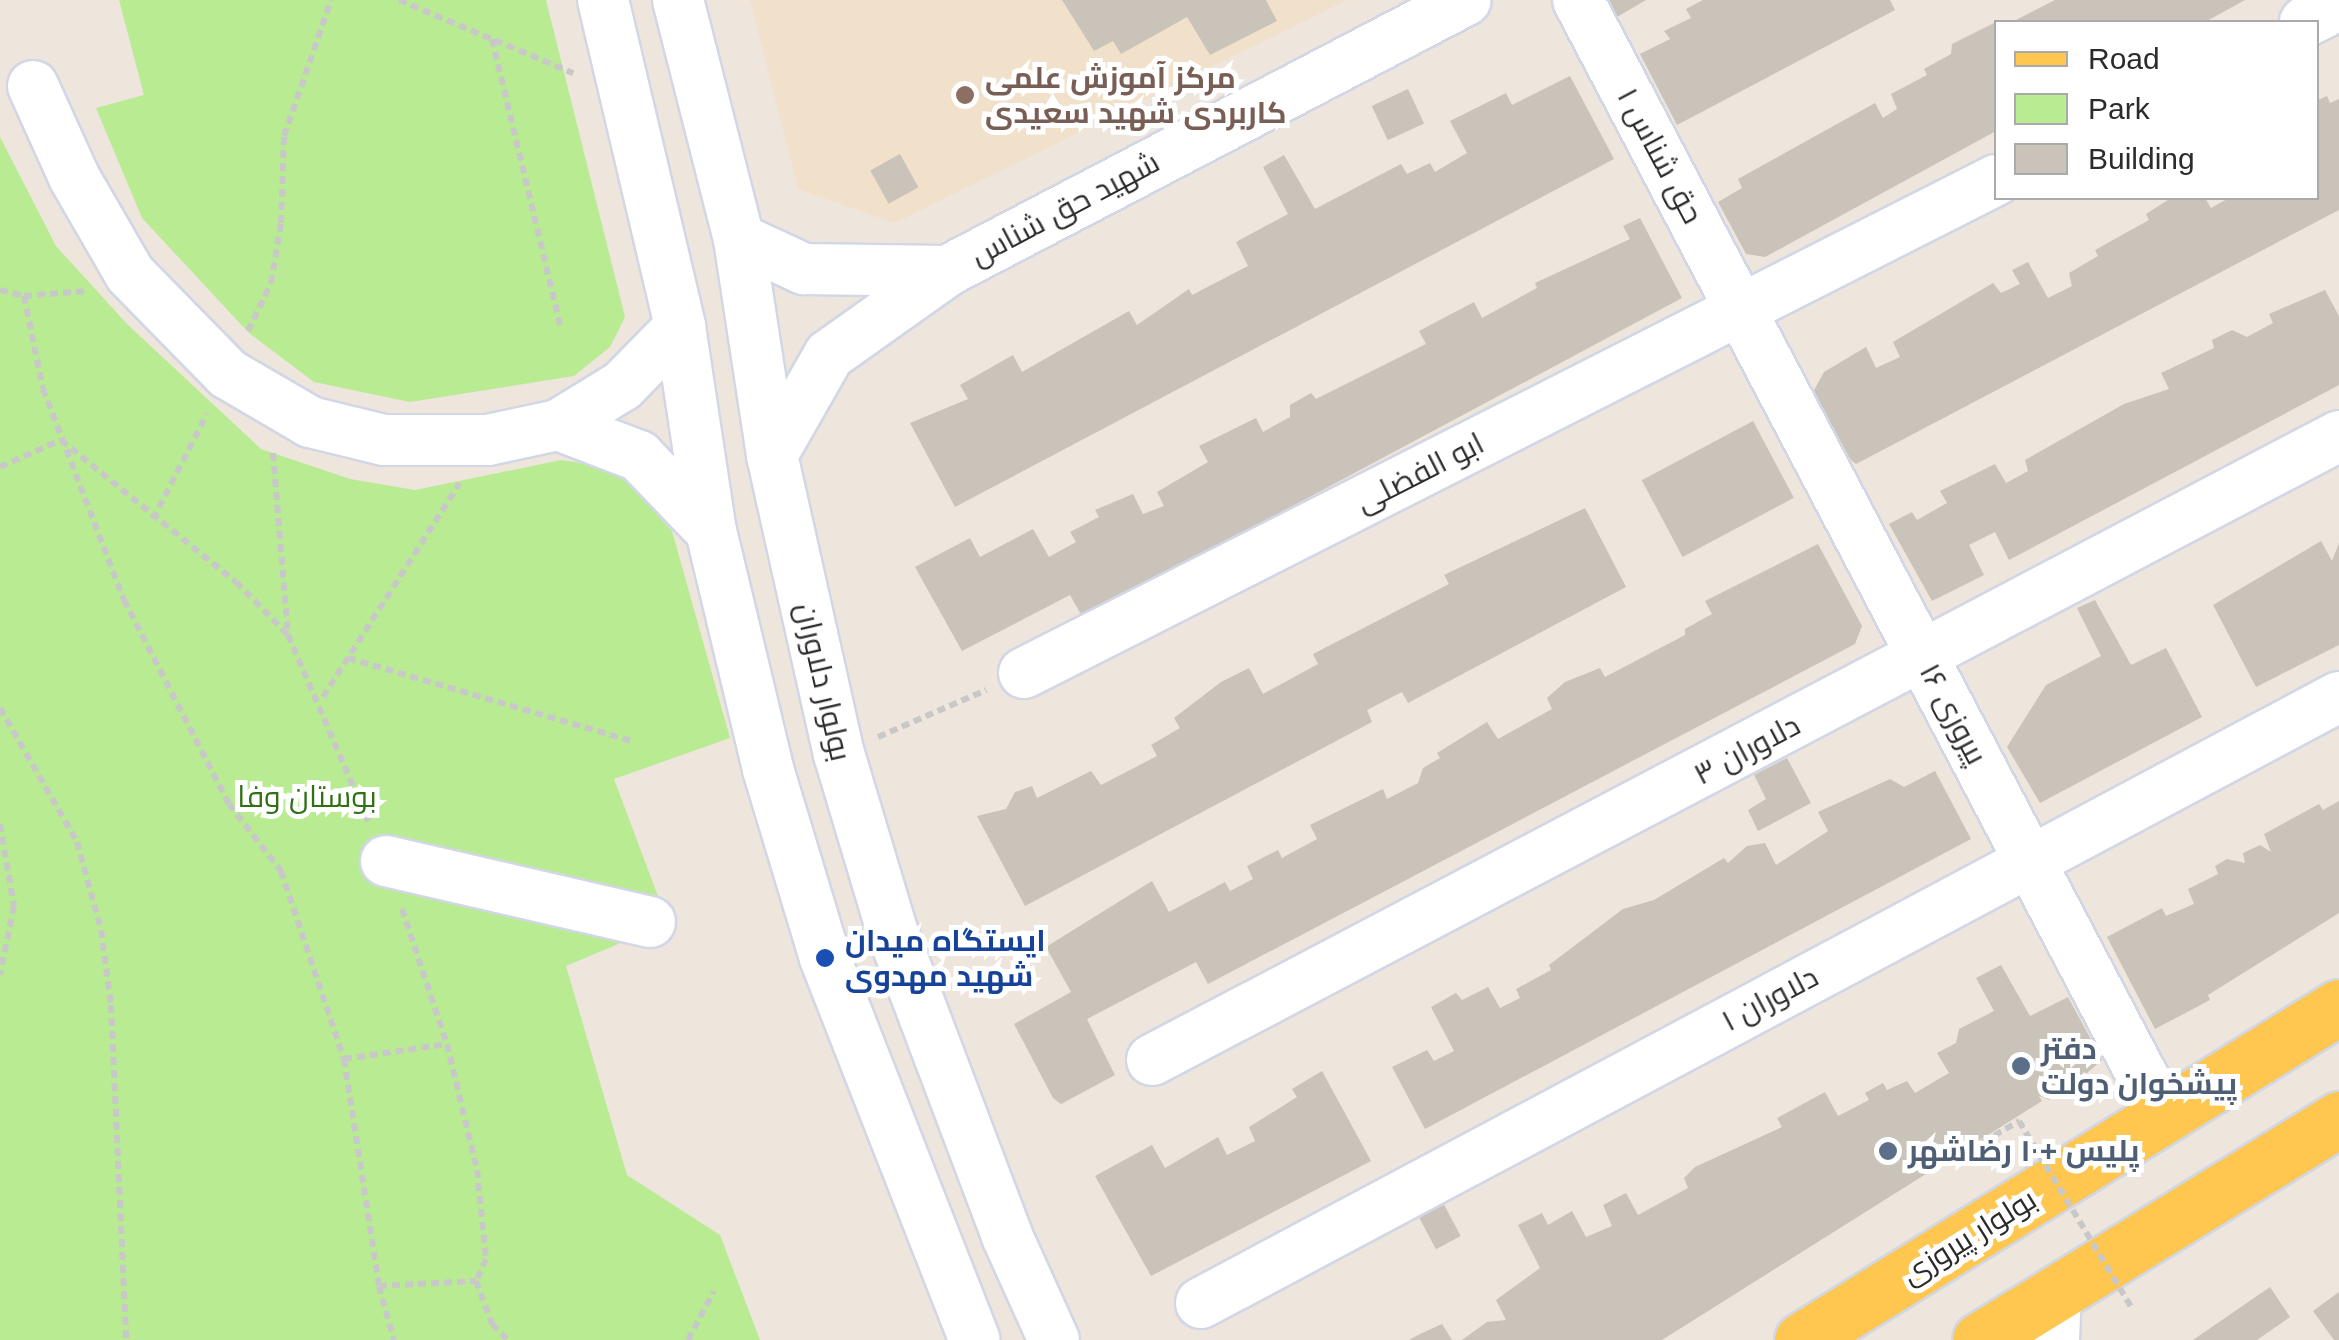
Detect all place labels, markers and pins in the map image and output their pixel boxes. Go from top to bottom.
place label: مرکز آموزش علمی کاربردی شهید سعیدی [985,60,1287,130]
marker: مرکز آموزش علمی کاربردی شهید سعیدی [954,84,976,106]
place label: ایستگاه میدان شهید مهدوی [845,923,1046,994]
marker: ایستگاه میدان شهید مهدوی [814,947,836,969]
place label: دفتر پیشخوان دولت [2041,1031,2237,1102]
marker: دفتر پیشخوان دولت [2010,1055,2032,1077]
place label: پلیس +۱۰ رضاشهر [1908,1133,2139,1169]
marker: پلیس +۱۰ رضاشهر [1877,1140,1899,1162]

